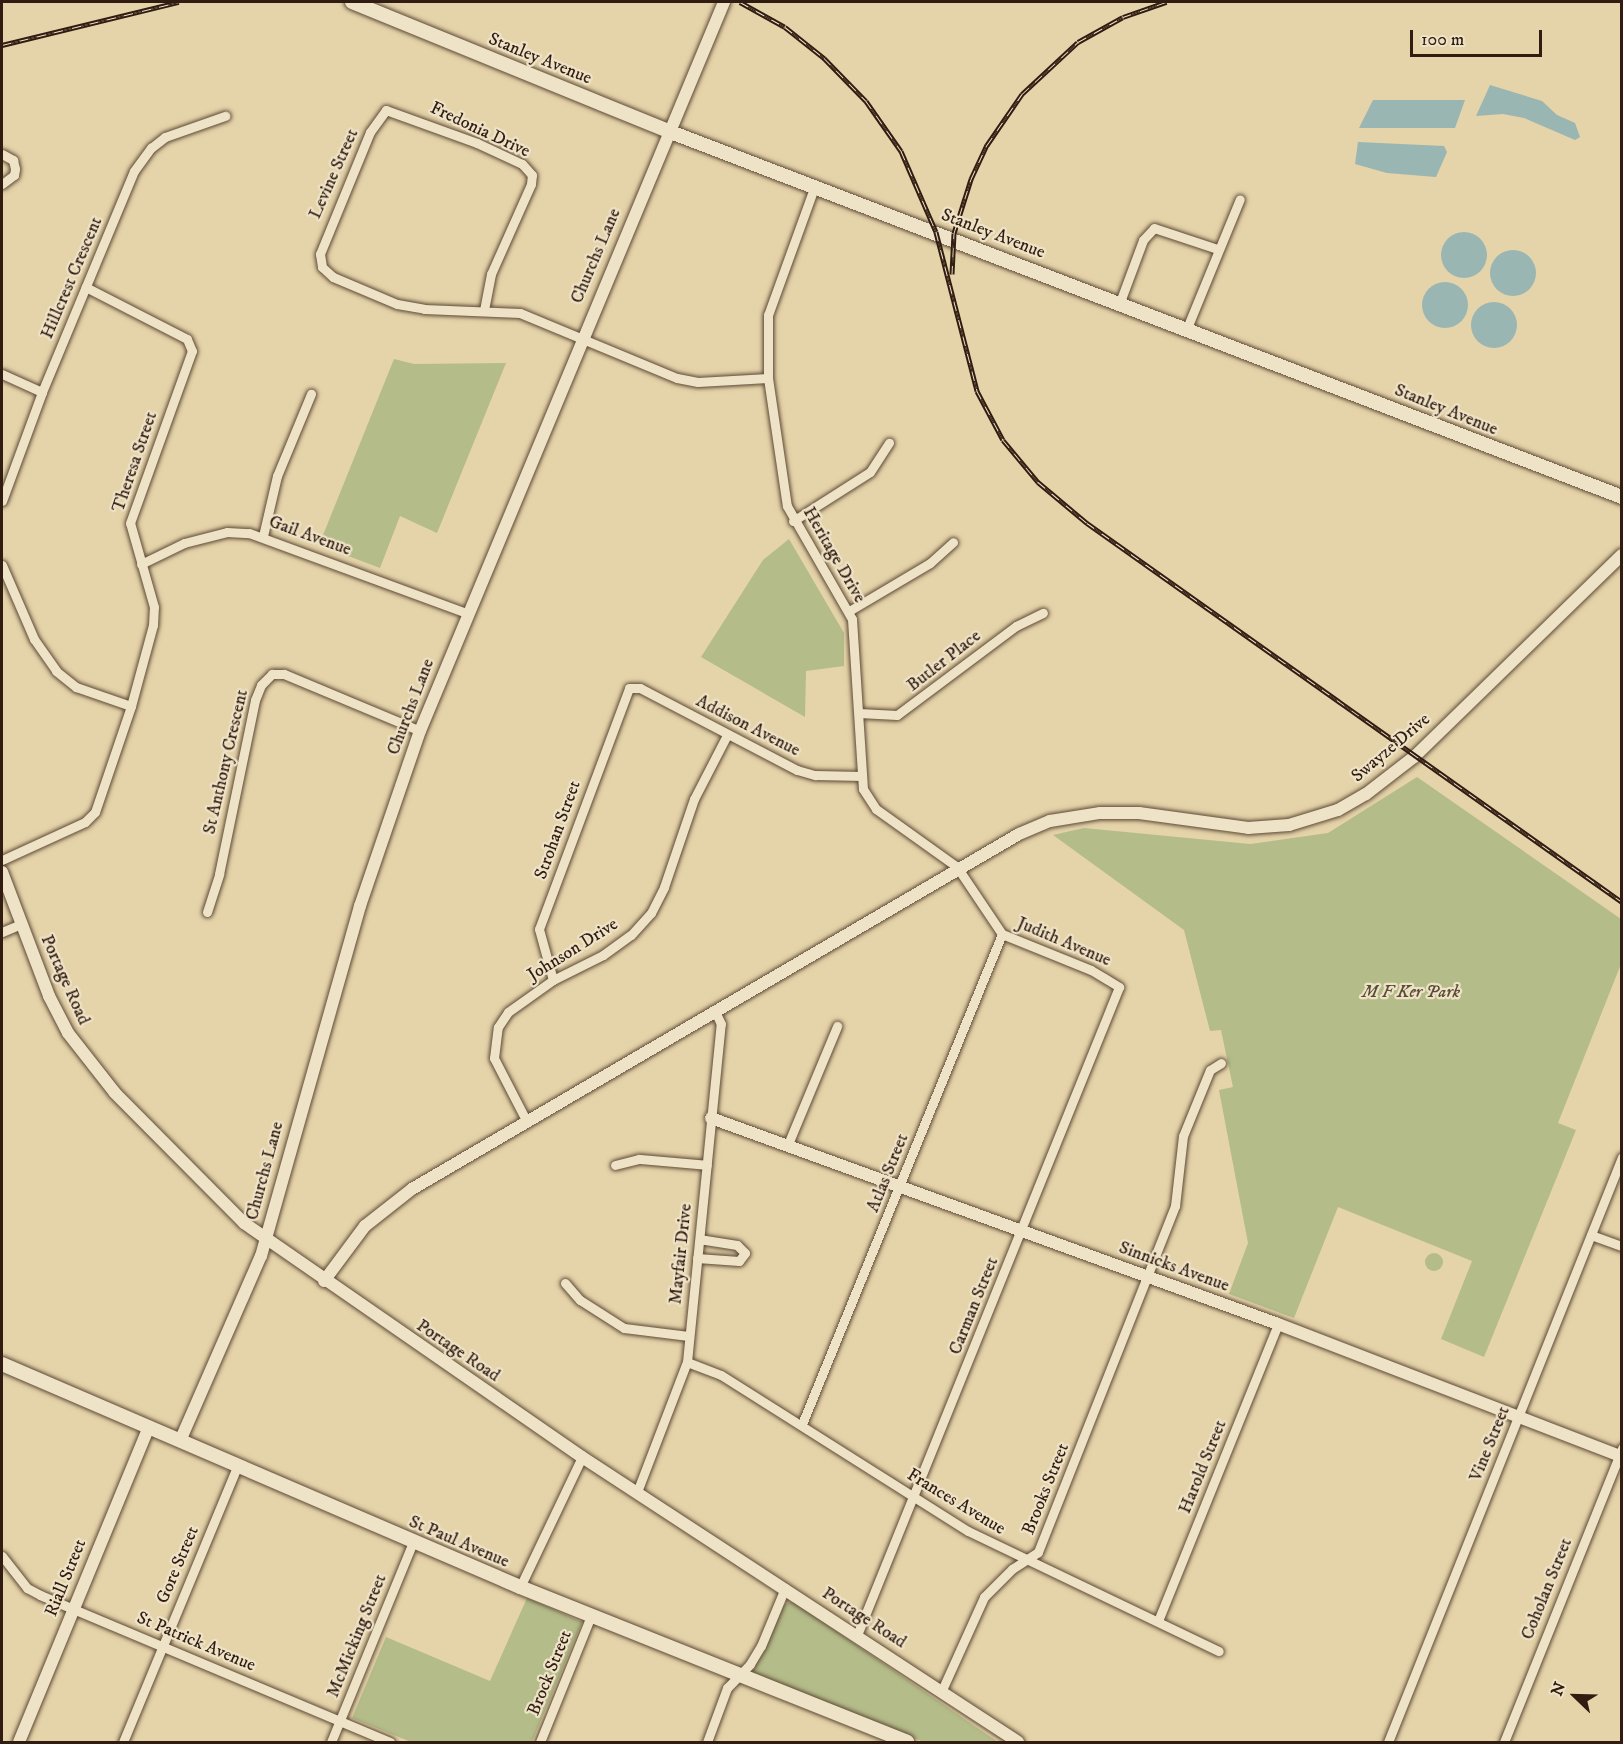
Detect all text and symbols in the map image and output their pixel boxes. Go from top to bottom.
scale bar [1413,18,1545,56]
street label: Stanley Avenue [485,29,595,89]
text: 100 m [1421,29,1464,51]
street label: Fredonia Drive [427,97,533,163]
street label: Levine Street [305,126,363,222]
street label: Stanley Avenue [938,204,1048,264]
street label: Churchs Lane [566,205,626,307]
street label: Hillcrest Crescent [37,214,107,342]
street label: Stanley Avenue [1391,380,1501,440]
street label: Theresa Street [108,409,162,515]
street label: Heritage Drive [798,503,870,607]
street label: Gail Avenue [266,511,354,561]
street label: Butler Place [903,625,985,697]
street label: Churchs Lane [383,656,439,758]
street label: St Anthony Crescent [199,688,253,836]
street label: Addison Avenue [692,691,804,761]
street label: Swayze Drive [1347,709,1435,787]
street label: Strohan Street [530,778,586,882]
street label: Judith Avenue [1014,913,1114,971]
street label: Johnson Drive [524,914,622,986]
street label: Portage Road [36,932,94,1028]
park label: M F Ker Park [1362,981,1460,1003]
street label: Churchs Lane [241,1119,289,1223]
street label: Atlas Street [862,1131,914,1215]
street label: Mayfair Drive [665,1203,697,1305]
street label: Sinnicks Avenue [1116,1237,1232,1297]
street label: Carman Street [945,1254,1003,1358]
street label: Portage Road [412,1315,504,1387]
street label: Vine Street [1465,1403,1515,1485]
street label: Harold Street [1174,1417,1232,1517]
street label: Brooks Street [1018,1440,1074,1538]
street label: Frances Avenue [903,1464,1009,1540]
street label: St Paul Avenue [406,1511,512,1573]
street label: Gore Street [152,1523,204,1607]
street label: Coholan Street [1517,1535,1577,1643]
street label: Riall Street [41,1536,91,1620]
street label: McMicking Street [322,1571,392,1701]
street label: Portage Road [818,1583,910,1653]
street label: St Patrick Avenue [133,1607,259,1677]
street label: Brock Street [523,1627,577,1719]
north arrow [1545,1666,1605,1726]
text: N [1547,1679,1570,1699]

